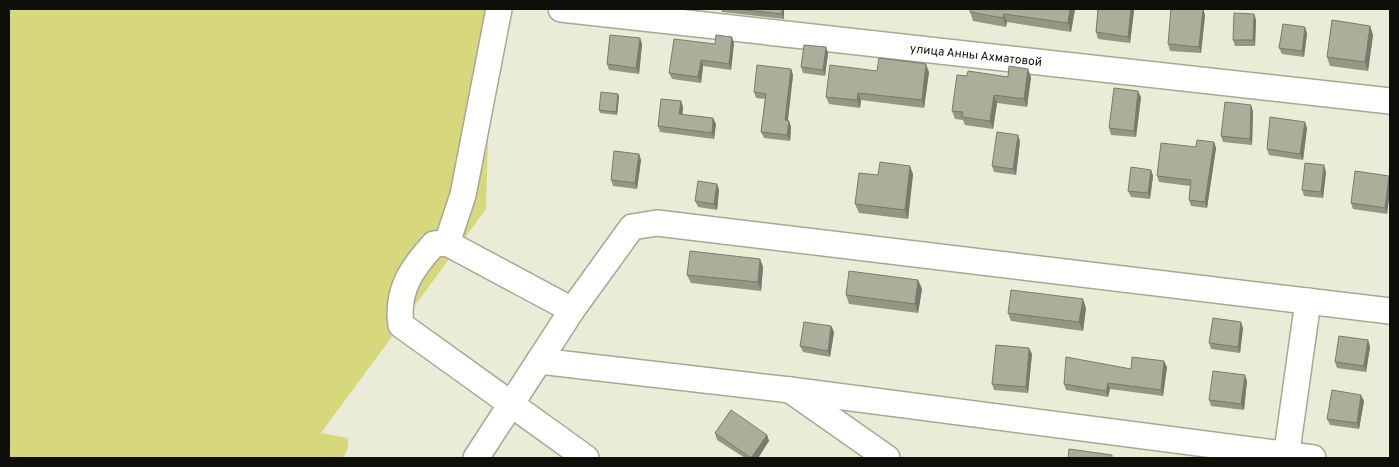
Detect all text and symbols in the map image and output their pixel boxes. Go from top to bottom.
street label: улица Анны Ахматовой [909,41,1043,71]

